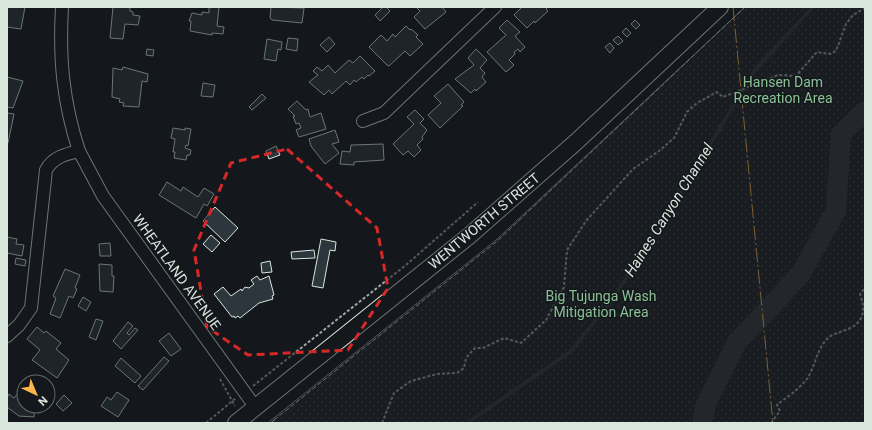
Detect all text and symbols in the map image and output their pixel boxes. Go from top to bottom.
park label: Hansen Dam Recreation Area [734,74,833,106]
water label: Haines Canyon Channel [621,140,718,280]
street label: WENTWORTH STREET [425,169,543,272]
street label: WHEATLAND AVENUE [130,211,224,333]
park label: Big Tujunga Wash Mitigation Area [545,288,657,320]
north arrow [16,374,56,414]
text: N [35,393,50,408]

